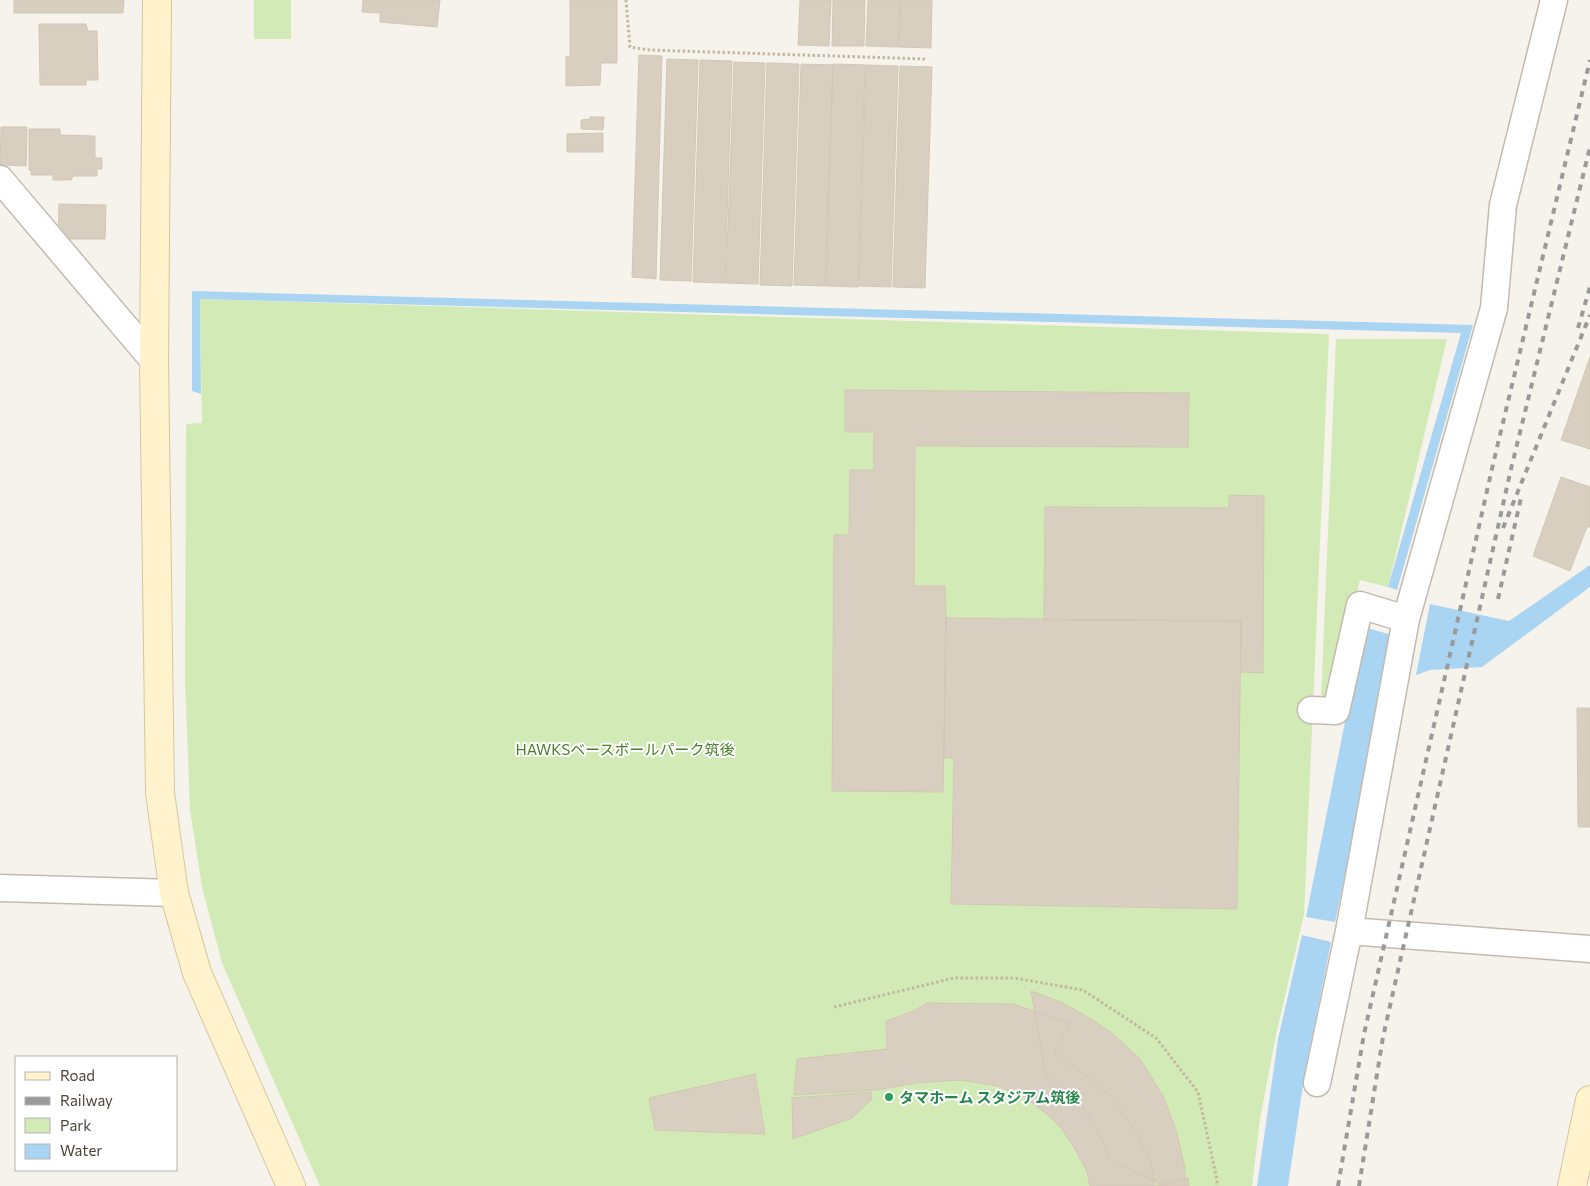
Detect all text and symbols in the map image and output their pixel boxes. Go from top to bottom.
park label: HAWKSベースボールパーク筑後 [516,740,734,758]
legend [15,1056,178,1171]
text: Road [60,1066,95,1084]
place label: タマホーム スタジアム筑後 [899,1088,1080,1106]
text: Railway [60,1091,113,1109]
marker: タマホーム スタジアム筑後 [883,1091,895,1103]
text: Park [60,1116,91,1134]
text: Water [60,1141,102,1159]

